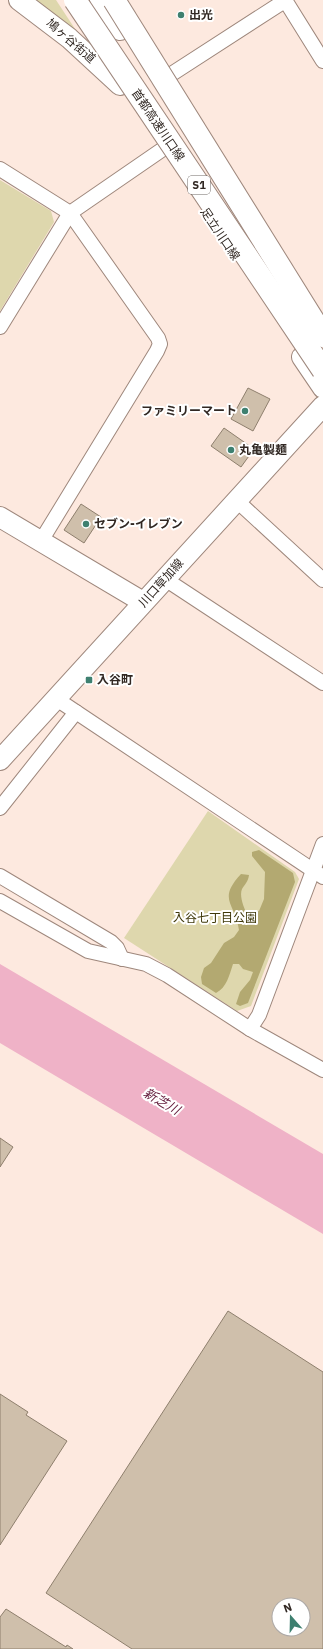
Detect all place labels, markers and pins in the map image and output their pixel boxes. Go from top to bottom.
place label: 出光 [189,7,213,22]
marker: 出光 [176,10,186,20]
place label: ファミリーマート [141,403,237,418]
marker: ファミリーマート [240,406,250,416]
place label: 丸亀製麺 [239,442,287,457]
marker: 丸亀製麺 [226,445,236,455]
place label: セブン-イレブン [94,516,183,531]
marker: セブン-イレブン [81,519,91,529]
place label: 入谷町 [97,672,133,687]
marker: 入谷町 [84,675,94,685]

